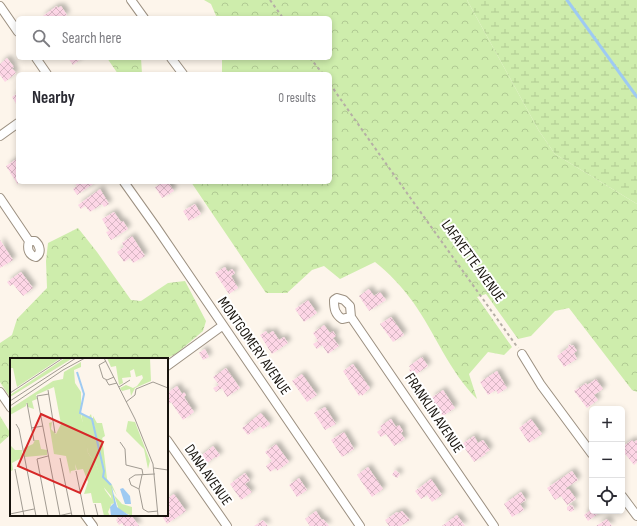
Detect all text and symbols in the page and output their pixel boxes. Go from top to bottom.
search box [16,16,332,60]
icon: search [30,27,52,49]
text: Search here [62,29,122,48]
text: Nearby [32,88,75,108]
text: 0 results [278,90,316,106]
street label: LAFAYETTE AVENUE [437,216,509,306]
street label: MONTGOMERY AVENUE [213,293,295,399]
inset map [10,358,168,516]
street label: FRANKLIN AVENUE [400,369,468,457]
map controls [589,406,625,514]
button: + [589,406,625,442]
street label: DANA AVENUE [180,441,236,509]
button: − [589,442,625,478]
button: locate [589,478,625,514]

